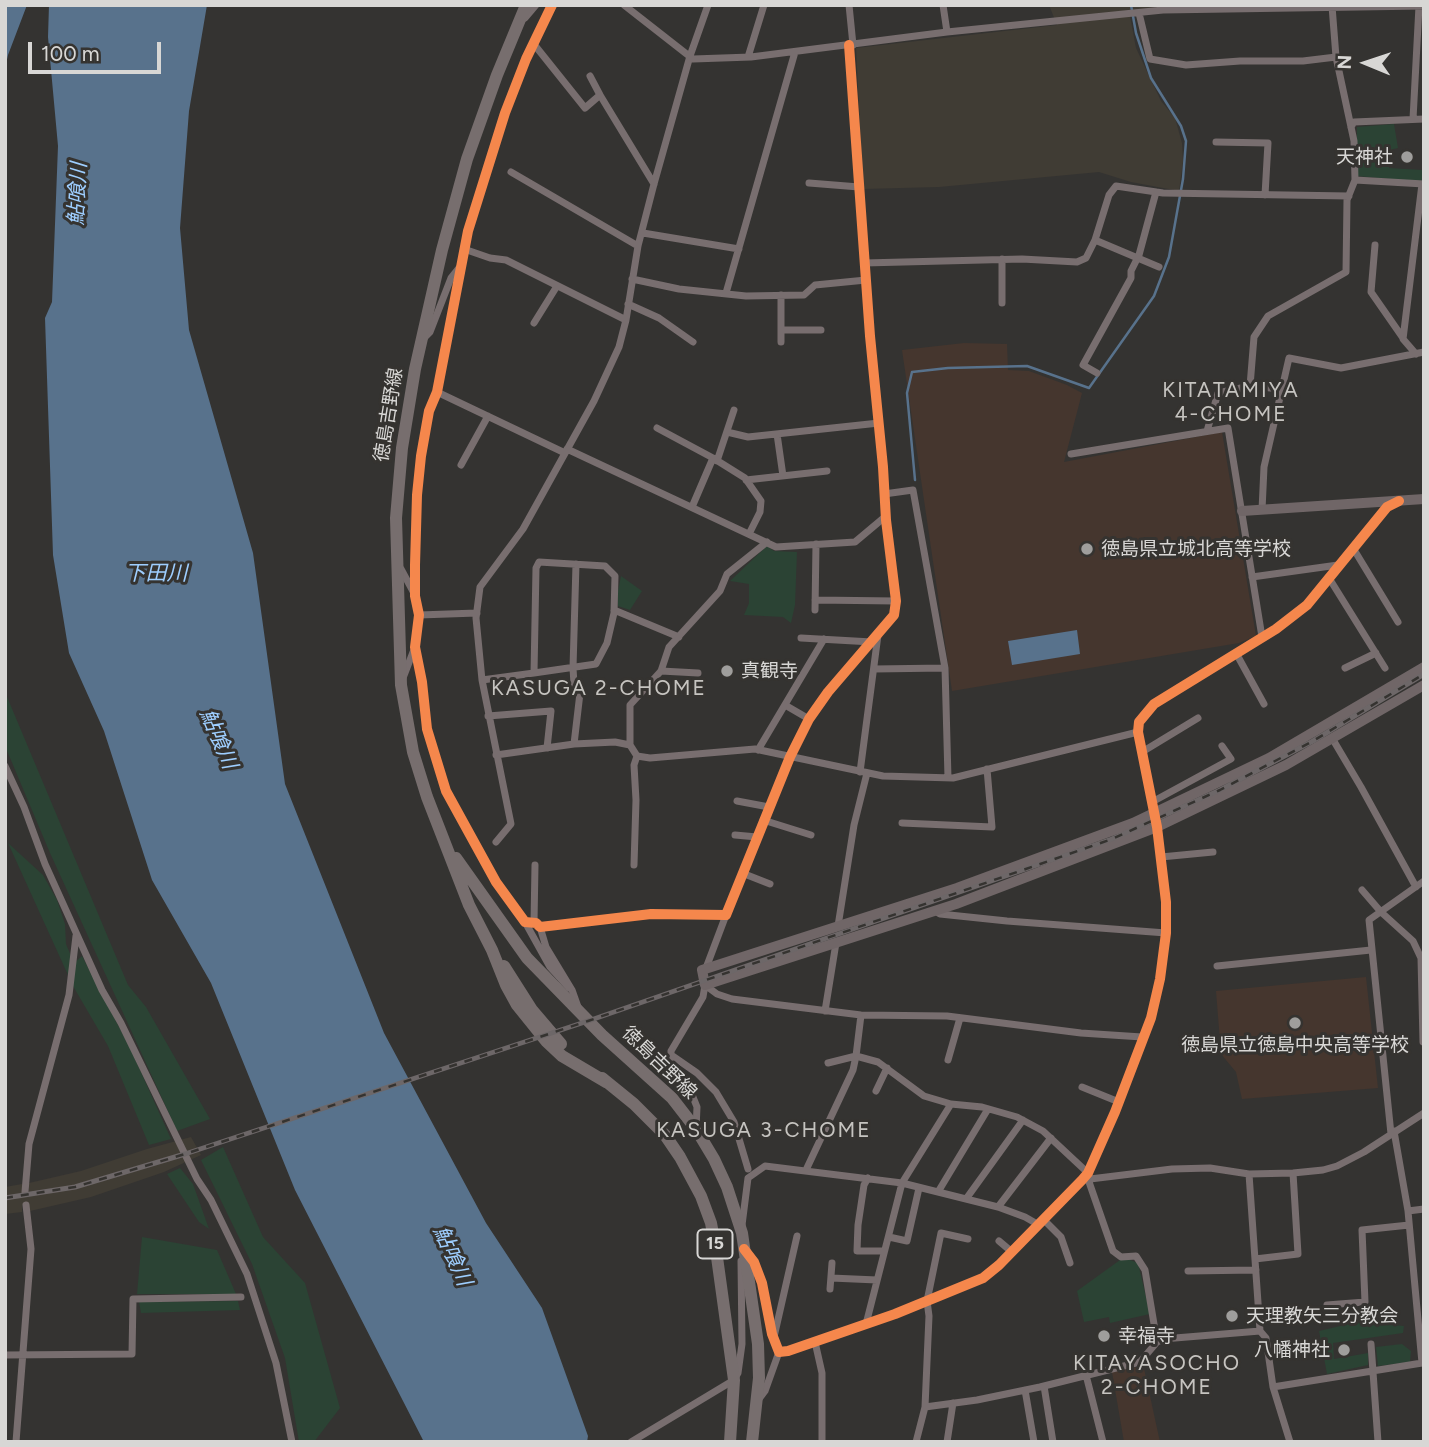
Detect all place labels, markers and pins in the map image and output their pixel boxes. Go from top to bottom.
place label: 天神社 [1336,146,1393,168]
marker: 天神社 [1399,149,1415,165]
place label: 徳島県立城北高等学校 [1101,538,1291,560]
marker: 徳島県立城北高等学校 [1079,541,1095,557]
place label: 真観寺 [741,660,798,682]
marker: 真観寺 [719,663,735,679]
marker: 徳島県立徳島中央高等学校 [1287,1015,1303,1031]
place label: 徳島県立徳島中央高等学校 [1181,1034,1409,1056]
place label: 天理教矢三分教会 [1246,1305,1398,1327]
marker: 天理教矢三分教会 [1224,1308,1240,1324]
place label: 幸福寺 [1118,1325,1175,1347]
marker: 幸福寺 [1096,1328,1112,1344]
place label: 八幡神社 [1254,1339,1330,1361]
marker: 八幡神社 [1336,1342,1352,1358]

